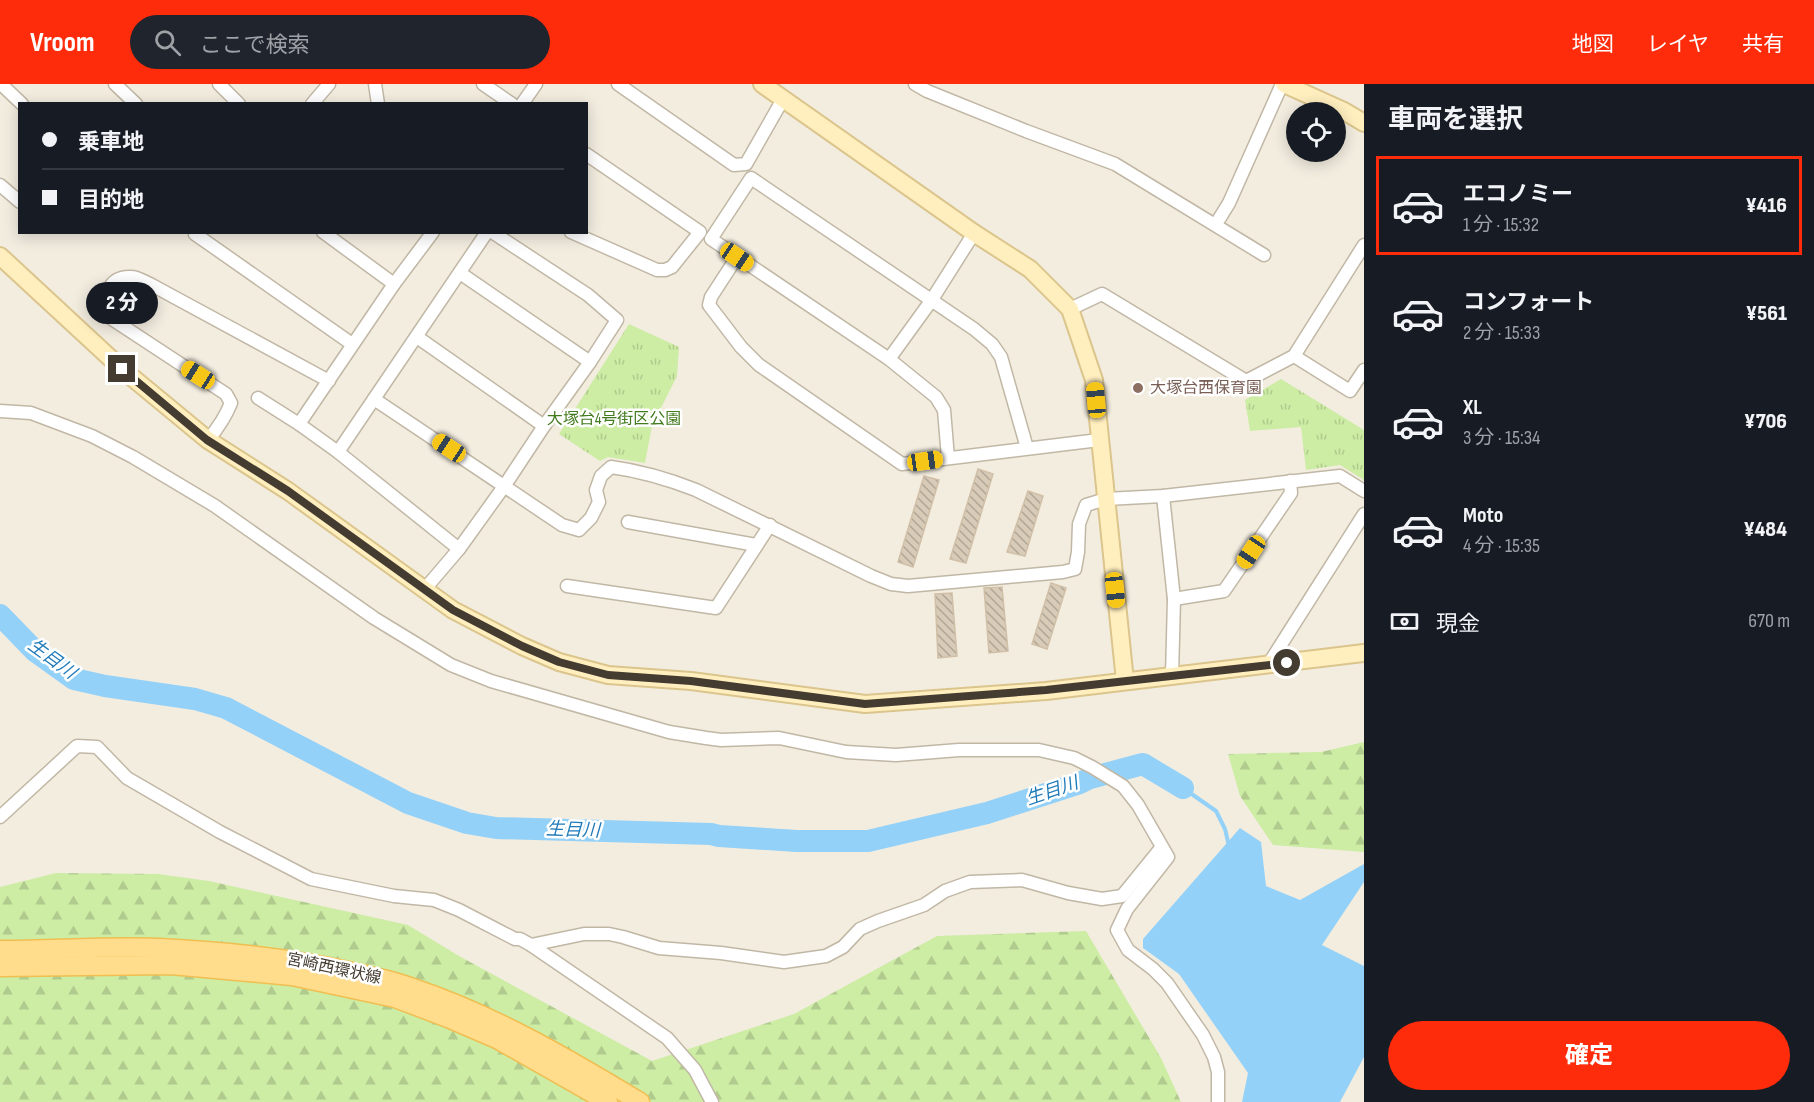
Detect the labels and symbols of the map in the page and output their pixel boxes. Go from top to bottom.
car [717,239,757,275]
callout: 2 分 [86,282,158,324]
route end [108,355,135,382]
car [178,358,218,392]
place label: 大塚台西保育園 [1150,379,1262,398]
car [1085,381,1107,419]
marker: 大塚台西保育園 [1131,381,1145,395]
park label: 大塚台4号街区公園 [547,410,681,429]
car [429,431,469,465]
car [906,450,944,472]
car [1233,532,1269,572]
car [1104,571,1126,609]
water label: 生目川 [24,635,82,685]
route start [1273,649,1300,676]
water label: 生目川 [1023,772,1083,810]
water label: 生目川 [546,819,602,842]
street label: 宮崎西環状線 [285,950,383,988]

